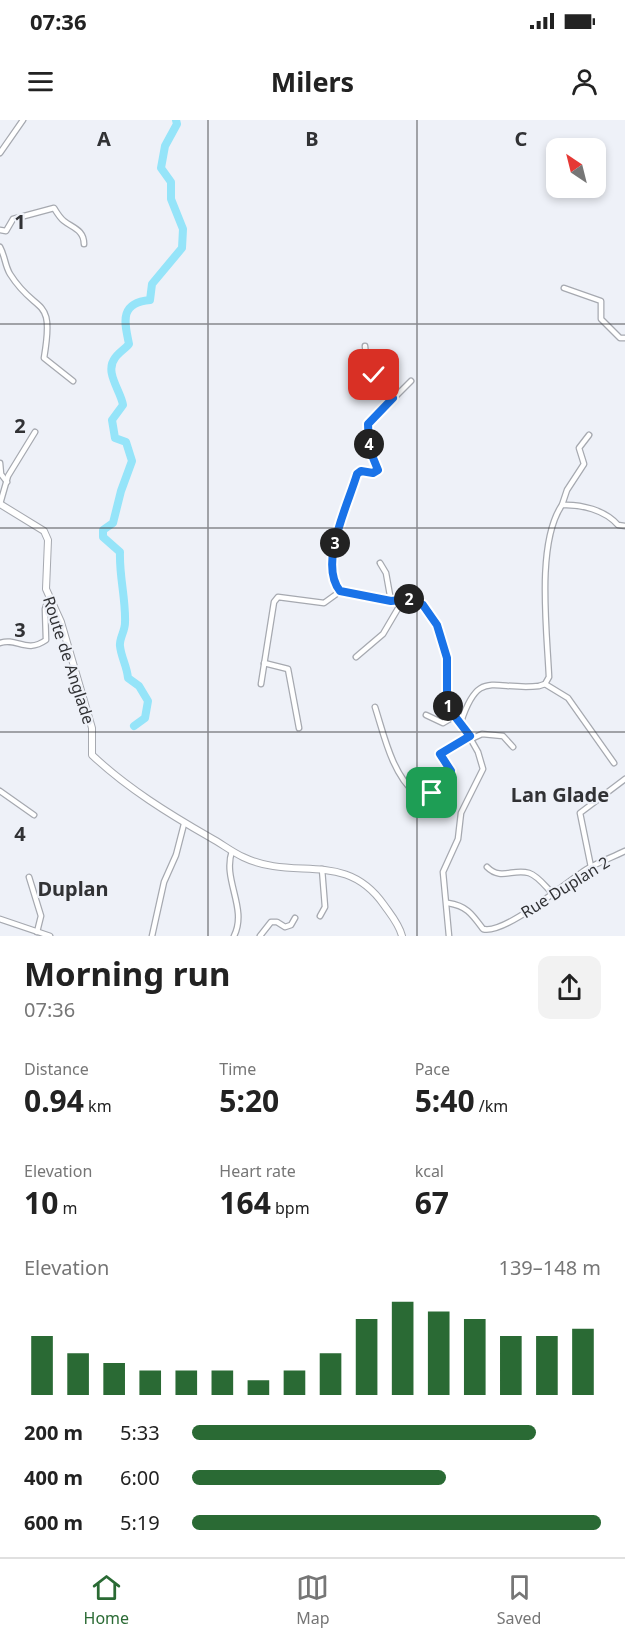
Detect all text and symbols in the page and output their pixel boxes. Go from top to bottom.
text: 07:36 [30,6,87,36]
text: Milers [271,63,354,100]
icon: menu [24,65,57,98]
icon: person [568,65,601,98]
text: A [97,125,111,152]
text: B [305,125,319,152]
text: C [515,125,528,152]
north arrow [546,138,606,198]
map controls [546,138,606,198]
text: 1 [14,208,26,235]
pin [348,349,399,400]
icon: check [357,358,390,391]
text: 2 [14,412,26,439]
pin: 4 [354,429,384,459]
text: 4 [364,433,374,455]
pin: 3 [320,528,350,558]
text: 3 [330,532,340,554]
pin: 2 [394,584,424,614]
text: 2 [404,588,414,610]
street label: Route de Anglade [38,593,100,727]
text: 3 [14,616,26,643]
pin: 1 [433,691,463,721]
text: 1 [443,695,453,717]
pin [406,767,457,818]
icon: arrive [415,776,448,809]
district label: Lan Glade [511,781,609,808]
text: 4 [14,820,26,847]
street label: Rue Duplan 2 [516,851,614,923]
district label: Duplan [37,875,109,902]
text: Morning run [24,951,230,996]
button: share [538,956,601,1019]
text: 07:36 [24,996,75,1023]
text: Distance [24,1058,89,1080]
text: Time [219,1058,256,1080]
text: Pace [415,1058,450,1080]
text: 0.94 [24,1080,84,1121]
text: 5:20 [219,1080,279,1121]
text: 5:40 [415,1080,475,1121]
text: km [84,1095,112,1117]
text: /km [475,1095,508,1117]
text: Elevation [24,1160,92,1182]
text: Heart rate [219,1160,296,1182]
text: kcal [415,1160,444,1182]
text: 10 [24,1182,58,1223]
text: 164 [219,1182,271,1223]
text: 67 [415,1182,449,1223]
text: m [58,1197,77,1219]
text: bpm [271,1197,310,1219]
text: Elevation [24,1254,109,1281]
text: 139–148 m [498,1254,601,1281]
text: 200 m [24,1419,83,1446]
text: 5:33 [120,1419,160,1446]
text: 400 m [24,1464,83,1491]
text: 6:00 [120,1464,160,1491]
text: 600 m [24,1509,83,1536]
text: 5:19 [120,1509,160,1536]
tab: Home [84,1571,129,1629]
tab: Map [296,1571,330,1629]
tab: Saved [497,1571,541,1629]

